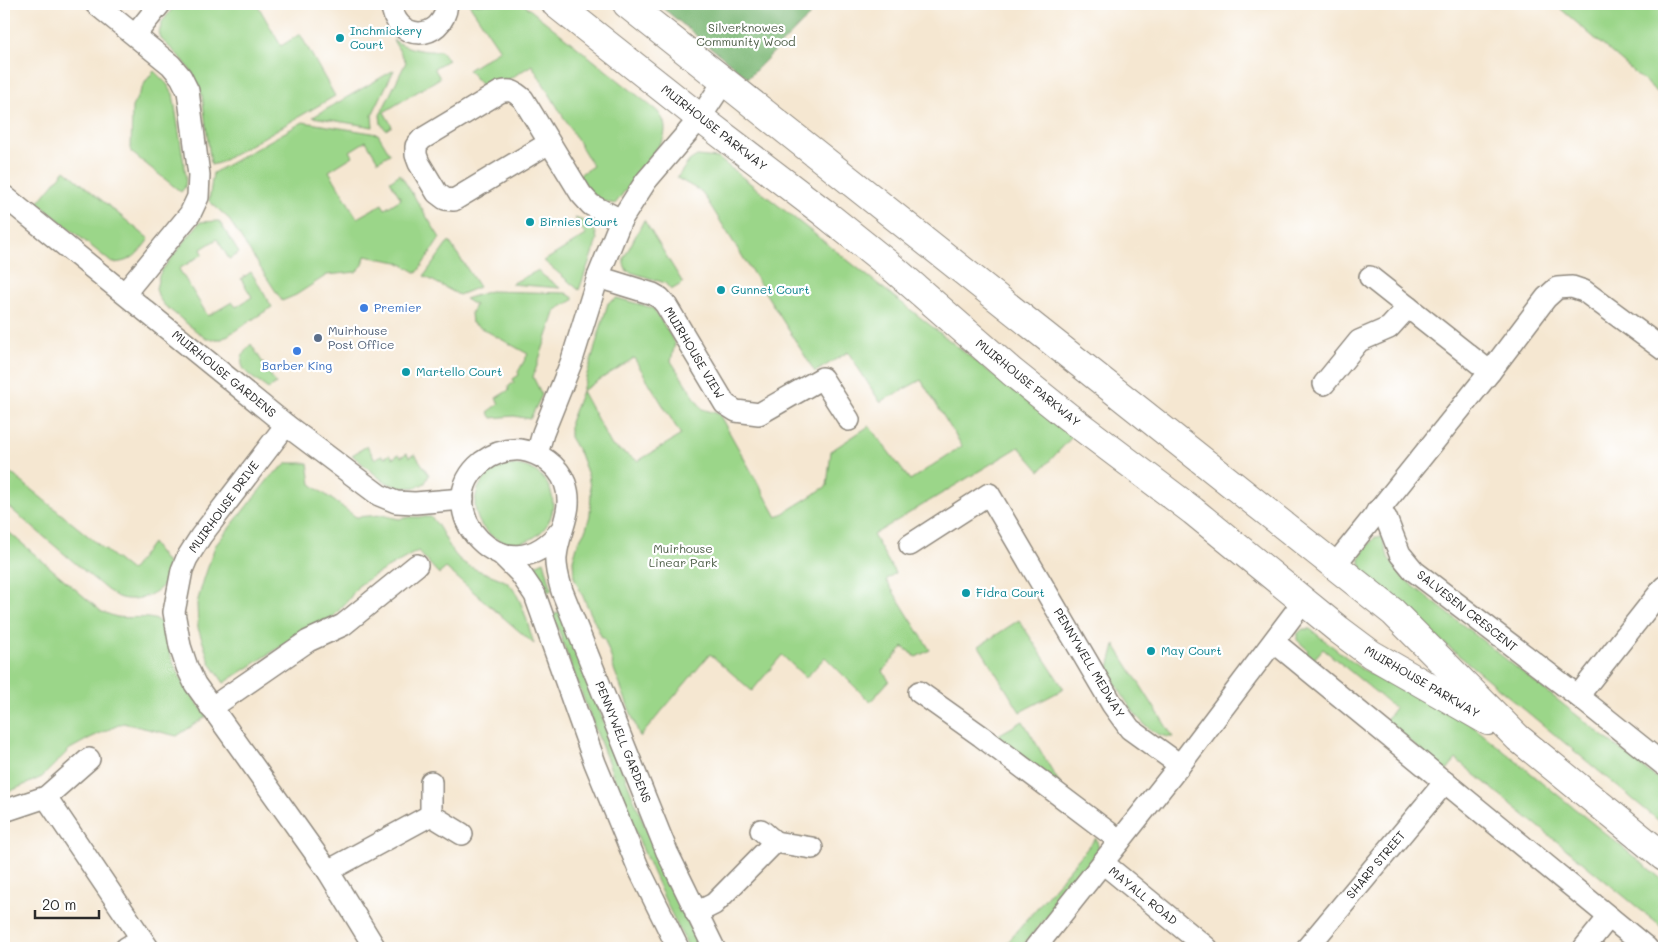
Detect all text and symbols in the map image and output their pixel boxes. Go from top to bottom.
park label: Silverknowes Community Wood [696,19,796,49]
place label: Inchmickery Court [350,22,422,52]
marker: Inchmickery Court [334,32,346,44]
street label: MUIRHOUSE PARKWAY [658,81,771,174]
place label: Birnies Court [540,213,618,229]
marker: Birnies Court [524,216,536,228]
place label: Gunnet Court [731,281,810,297]
marker: Gunnet Court [715,284,727,296]
place label: Premier [374,299,421,315]
marker: Premier [358,302,370,314]
street label: MUIRHOUSE VIEW [661,304,729,401]
place label: Muirhouse Post Office [328,322,394,352]
street label: MUIRHOUSE GARDENS [169,326,280,420]
marker: Muirhouse Post Office [312,332,324,344]
street label: MUIRHOUSE PARKWAY [973,335,1084,430]
marker: Barber King [291,345,303,357]
place label: Barber King [262,357,332,373]
place label: Martello Court [416,363,502,379]
marker: Martello Court [400,366,412,378]
street label: MUIRHOUSE DRIVE [184,457,262,556]
park label: Muirhouse Linear Park [649,540,717,570]
street label: SALVESEN CRESCENT [1414,566,1521,655]
place label: Fidra Court [976,584,1045,600]
marker: Fidra Court [960,587,972,599]
street label: PENNYWELL MEDWAY [1051,605,1129,720]
place label: May Court [1161,642,1222,658]
street label: MUIRHOUSE PARKWAY [1362,642,1483,721]
marker: May Court [1145,645,1157,657]
street label: PENNYWELL GARDENS [592,679,656,805]
street label: SHARP STREET [1342,827,1409,902]
street label: MAYALL ROAD [1106,862,1181,928]
scale bar [35,887,99,919]
text: 20 m [42,894,76,914]

